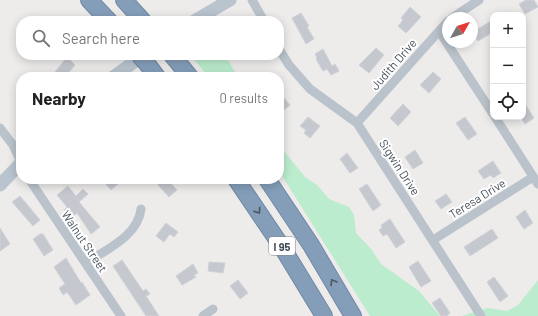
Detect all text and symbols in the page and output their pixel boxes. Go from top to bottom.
north arrow [442,12,478,48]
map controls [490,12,526,120]
button: + [490,12,526,48]
search box [16,16,284,60]
icon: search [30,27,52,49]
text: Search here [62,29,140,47]
street label: Judith Drive [367,36,419,92]
button: − [490,48,526,84]
button: locate [490,84,526,120]
text: Nearby [32,88,86,108]
text: 0 results [219,90,268,106]
street label: Sigwin Drive [377,136,423,198]
street label: Teresa Drive [446,175,508,221]
one-way arrow [253,207,261,214]
street label: Walnut Street [59,208,111,274]
road number: I 95 [269,237,295,255]
one-way arrow [331,279,338,286]

